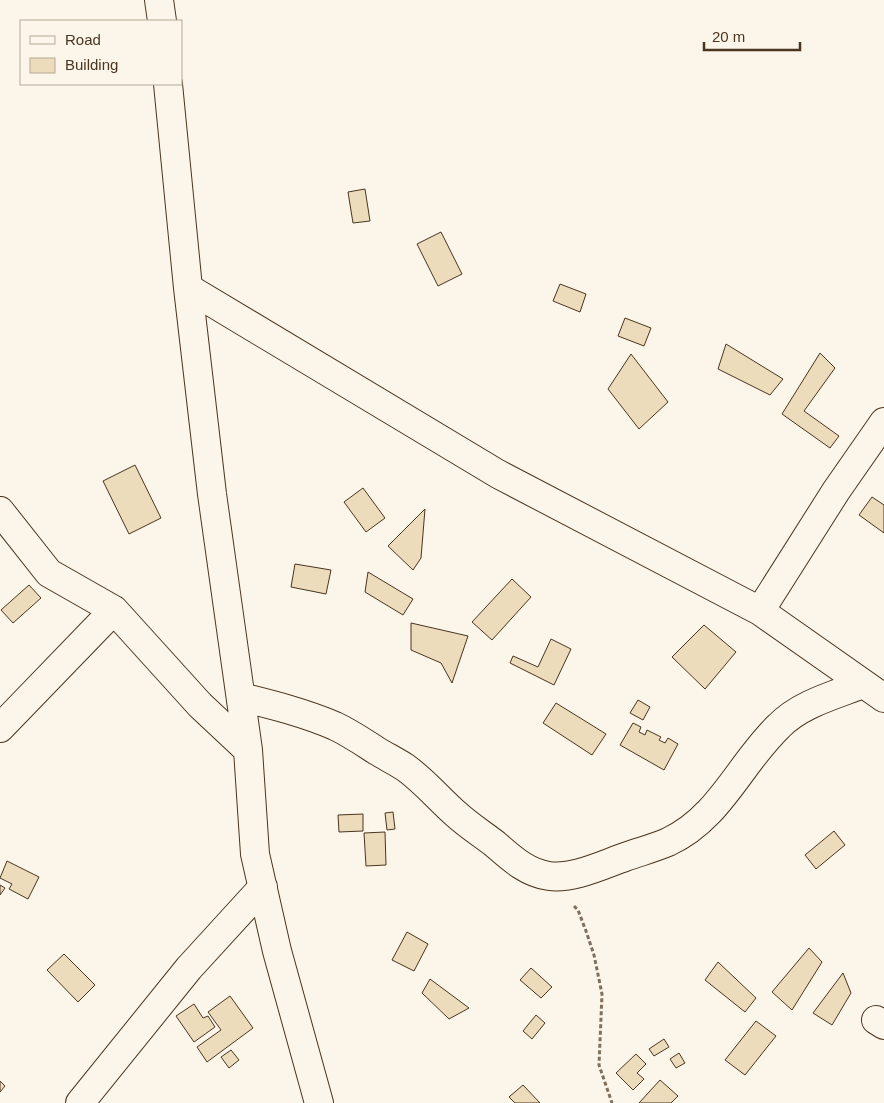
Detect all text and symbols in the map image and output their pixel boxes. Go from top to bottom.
legend [20,20,182,85]
scale bar [704,20,800,52]
text: 20 m [712,28,745,45]
text: Road [65,31,101,48]
text: Building [65,56,118,73]

